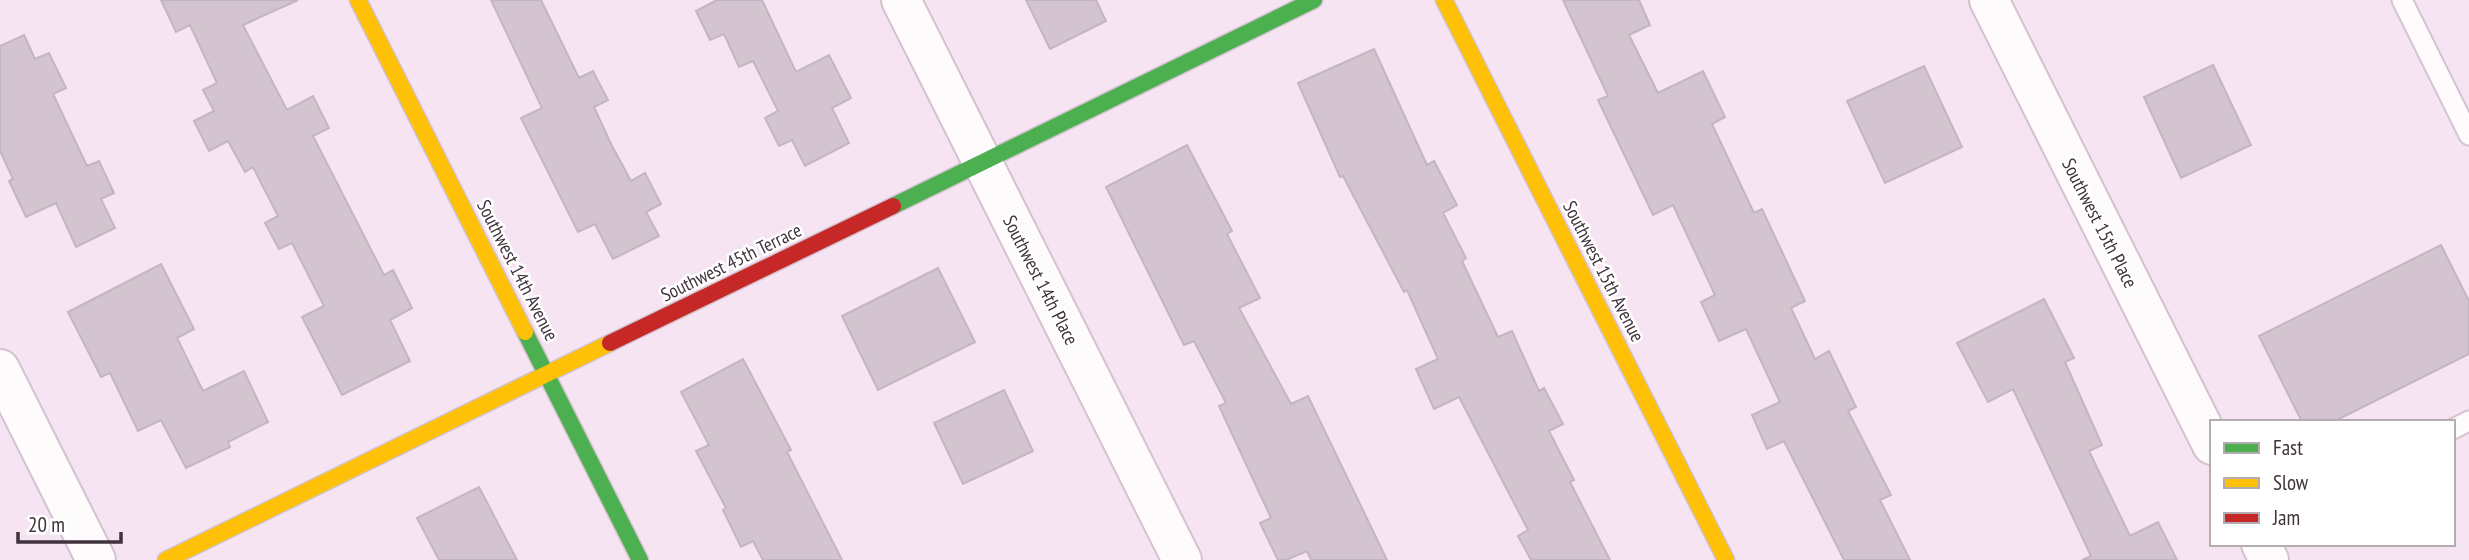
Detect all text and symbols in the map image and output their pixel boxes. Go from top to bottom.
street label: Southwest 15th Place [2057,154,2143,292]
street label: Southwest 14th Avenue [472,196,564,345]
street label: Southwest 15th Avenue [1558,197,1650,346]
street label: Southwest 14th Place [998,211,1084,349]
street label: Southwest 45th Terrace [657,217,805,306]
legend [2210,420,2455,546]
text: Fast [2273,434,2303,461]
text: Slow [2273,469,2309,496]
scale bar [18,500,121,544]
text: Jam [2272,504,2300,531]
text: 20 m [28,511,65,538]

